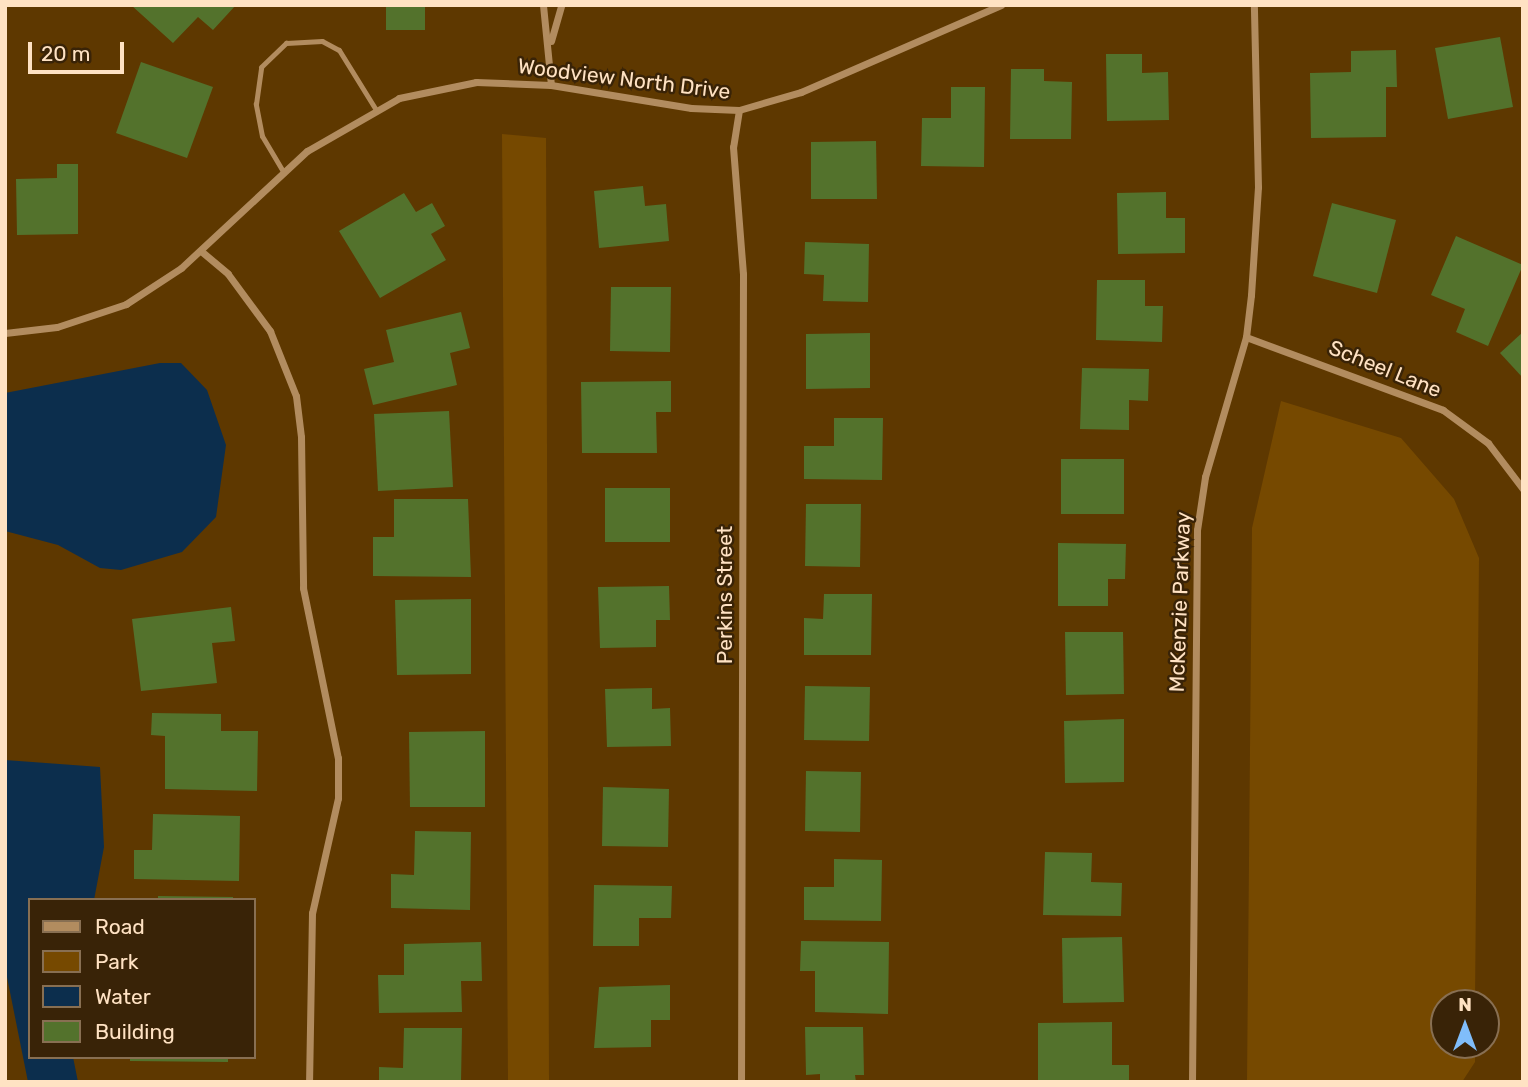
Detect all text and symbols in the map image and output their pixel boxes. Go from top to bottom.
scale bar [32,28,128,72]
text: 20 m [41,41,90,66]
street label: Woodview North Drive [516,53,732,105]
street label: Scheel Lane [1325,335,1445,403]
street label: McKenzie Parkway [1164,511,1196,693]
street label: Perkins Street [712,526,738,664]
legend [28,898,256,1059]
text: Road [95,914,145,939]
text: Park [95,949,139,974]
text: Water [95,984,151,1009]
north arrow [1430,989,1500,1059]
text: N [1458,993,1472,1016]
text: Building [95,1019,175,1044]

